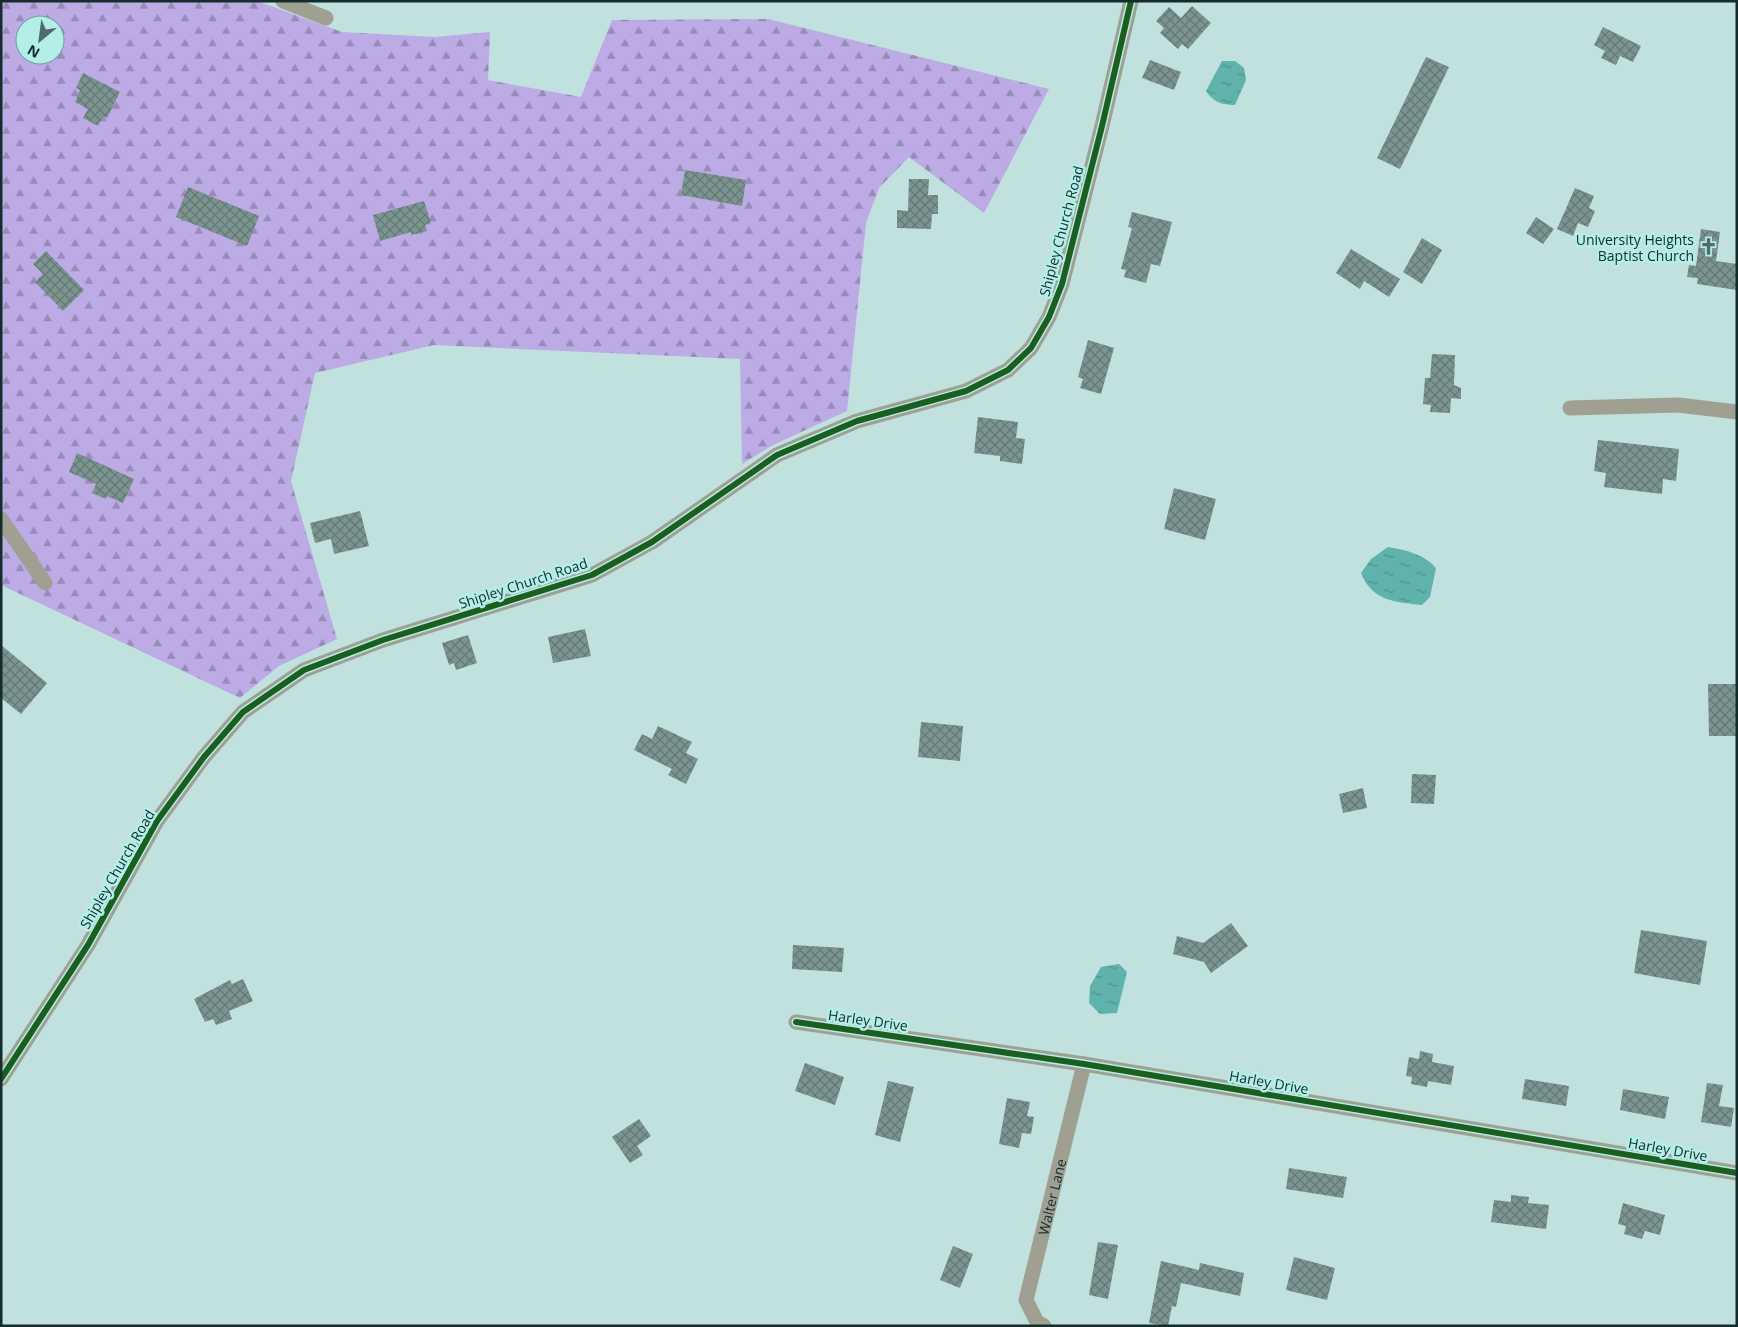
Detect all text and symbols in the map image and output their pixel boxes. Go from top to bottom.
north arrow [15,15,65,65]
text: N [24,41,43,63]
street label: Shipley Church Road [1034,164,1088,298]
place label: University Heights Baptist Church [1576,230,1694,265]
church icon: University Heights Baptist Church [1698,237,1718,257]
street label: Shipley Church Road [456,553,590,613]
street label: Shipley Church Road [75,806,159,932]
street label: Harley Drive [827,1005,909,1035]
street label: Harley Drive [1228,1066,1310,1098]
street label: Harley Drive [1627,1133,1709,1165]
street label: Walter Lane [1033,1156,1070,1237]

